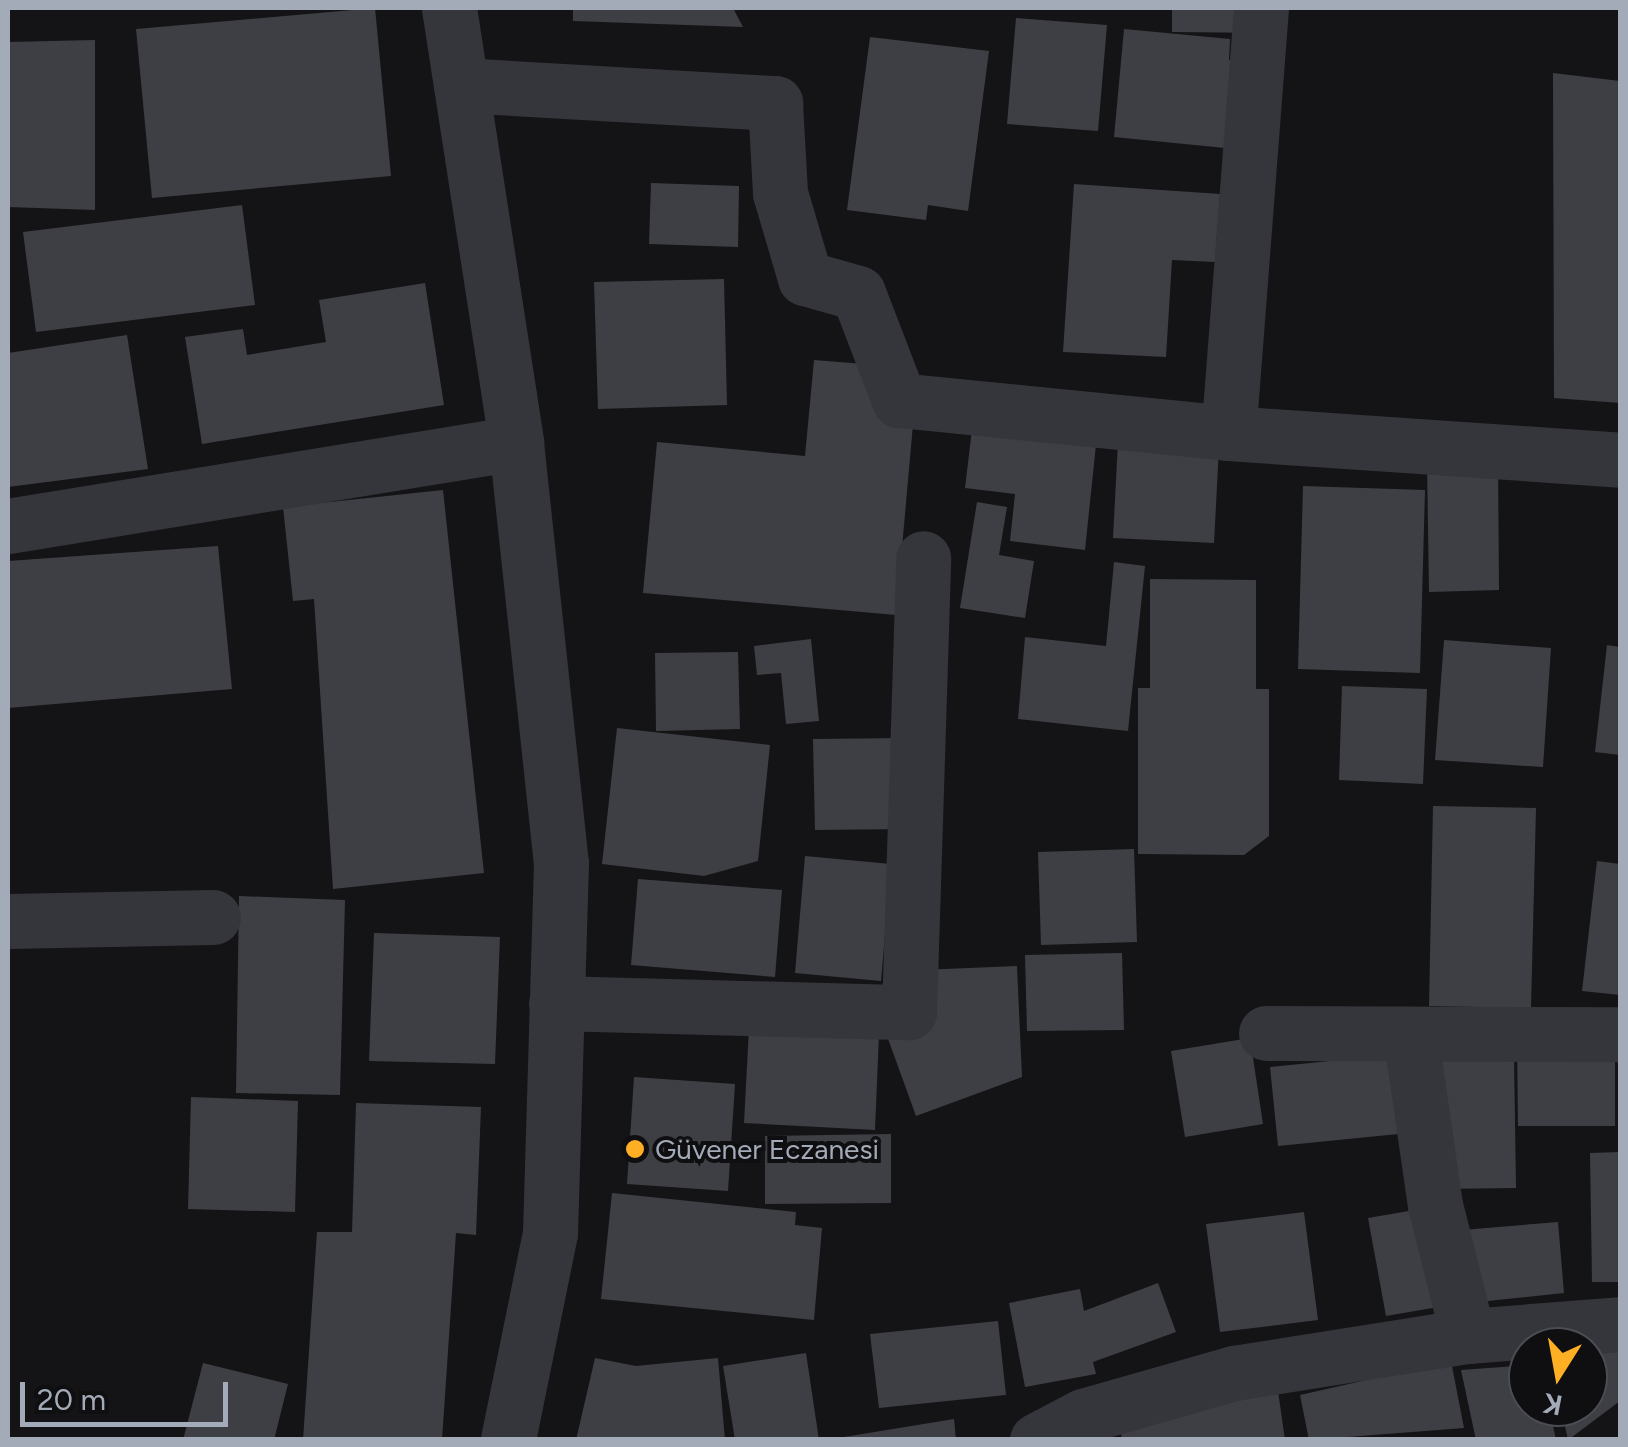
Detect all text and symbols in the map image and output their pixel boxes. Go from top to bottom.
place label: Güvener Eczanesi [655,1132,879,1166]
marker: Güvener Eczanesi [624,1138,646,1160]
north arrow [1508,1327,1608,1427]
scale bar [25,1362,232,1424]
text: 20 m [37,1381,106,1418]
text: K [1540,1386,1565,1423]

